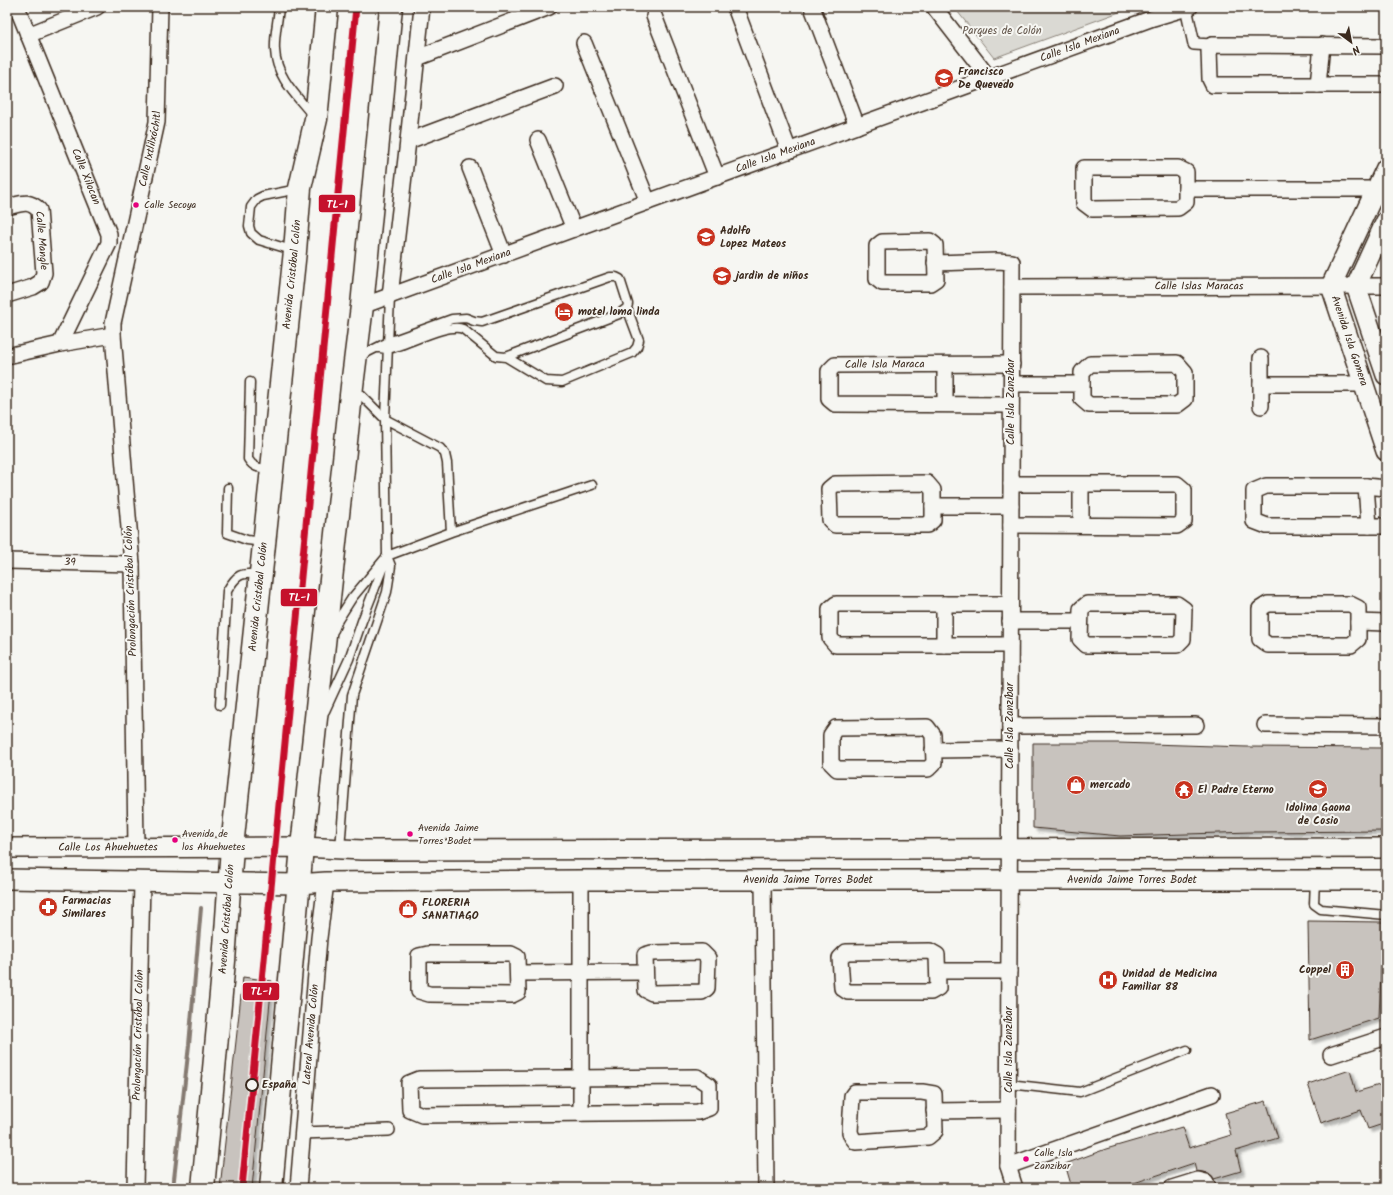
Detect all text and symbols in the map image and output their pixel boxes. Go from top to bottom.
park label: Parques de Colón [962,22,1042,40]
street label: Calle Isla Mexiana [1037,22,1123,67]
north arrow [1331,22,1371,62]
text: N [1348,40,1363,59]
place label: Francisco De Quevedo [958,63,1014,94]
school or university icon: Francisco De Quevedo [933,67,955,89]
street label: Calle Ixtlilxóchitl [134,111,166,189]
street label: Calle Isla Mexiana [733,133,818,178]
street label: Calle Xilocan [66,146,105,208]
line badge: TL-1 [318,194,356,213]
text: TL-1 [326,196,348,214]
place label: Calle Secoya [144,197,197,213]
marker: Calle Secoya [131,200,141,210]
street label: Calle Mangle [30,210,53,271]
street label: Avenida Cristóbal Colón [278,219,306,330]
place label: Adolfo Lopez Mateos [720,222,787,253]
school or university icon: Adolfo Lopez Mateos [695,226,717,248]
street label: Calle Isla Mexiana [428,243,514,289]
school or university icon: jardin de niños [711,265,733,287]
place label: jardin de niños [733,267,809,285]
street label: Calle Islas Maracas [1154,277,1244,296]
street label: Avenida Isla Gomera [1326,293,1373,389]
hotel icon: motel loma linda [553,301,575,323]
place label: motel loma linda [578,303,660,321]
street label: Calle Isla Maraca [845,355,925,374]
street label: Calle Isla Zanzíbar [1002,357,1020,445]
street label: Prolongación Cristóbal Colón [120,525,142,657]
street label: Avenida Cristóbal Colón [244,541,273,652]
street label: 39 [64,553,77,572]
line badge: TL-1 [280,588,318,607]
text: TL-1 [288,589,310,607]
street label: Calle Isla Zanzíbar [1001,681,1019,769]
shop icon: mercado [1065,774,1087,796]
place label: mercado [1090,776,1130,794]
school or university icon: Idolina Gaona de Cosio [1307,778,1329,800]
temple icon: El Padre Eterno [1173,779,1195,801]
place label: El Padre Eterno [1198,781,1274,799]
place label: Idolina Gaona de Cosio [1286,799,1351,830]
place label: Avenida Jaime Torres Bodet [418,820,479,849]
place label: Avenida de los Ahuehuetes [182,826,246,855]
marker: Avenida Jaime Torres Bodet [405,829,415,839]
marker: Avenida de los Ahuehuetes [170,835,180,845]
street label: Calle Los Ahuehuetes [58,838,158,857]
street label: Avenida Cristóbal Colón [214,863,240,975]
street label: Avenida Jaime Torres Bodet [743,871,874,889]
street label: Avenida Jaime Torres Bodet [1067,871,1198,889]
place label: Farmacias Similares [62,892,112,923]
place label: FLORERIA SANATIAGO [422,894,479,925]
pharmacy icon: Farmacias Similares [37,896,59,918]
shop icon: FLORERIA SANATIAGO [397,898,419,920]
building icon: Coppel [1334,959,1356,981]
place label: Coppel [1299,961,1331,979]
place label: Unidad de Medicina Familiar 88 [1122,965,1218,996]
street label: Prolongación Cristóbal Colón [128,969,149,1101]
hospital icon: Unidad de Medicina Familiar 88 [1097,969,1119,991]
line badge: TL-1 [242,982,280,1001]
text: TL-1 [250,983,272,1001]
street label: Lateral Avenida Colón [298,983,324,1086]
street label: Calle Isla Zanzíbar [1000,1005,1018,1093]
place label: España [262,1076,297,1094]
marker: España [245,1078,259,1092]
place label: Calle Isla Zanzibar [1034,1145,1073,1174]
marker: Calle Isla Zanzibar [1021,1154,1031,1164]

